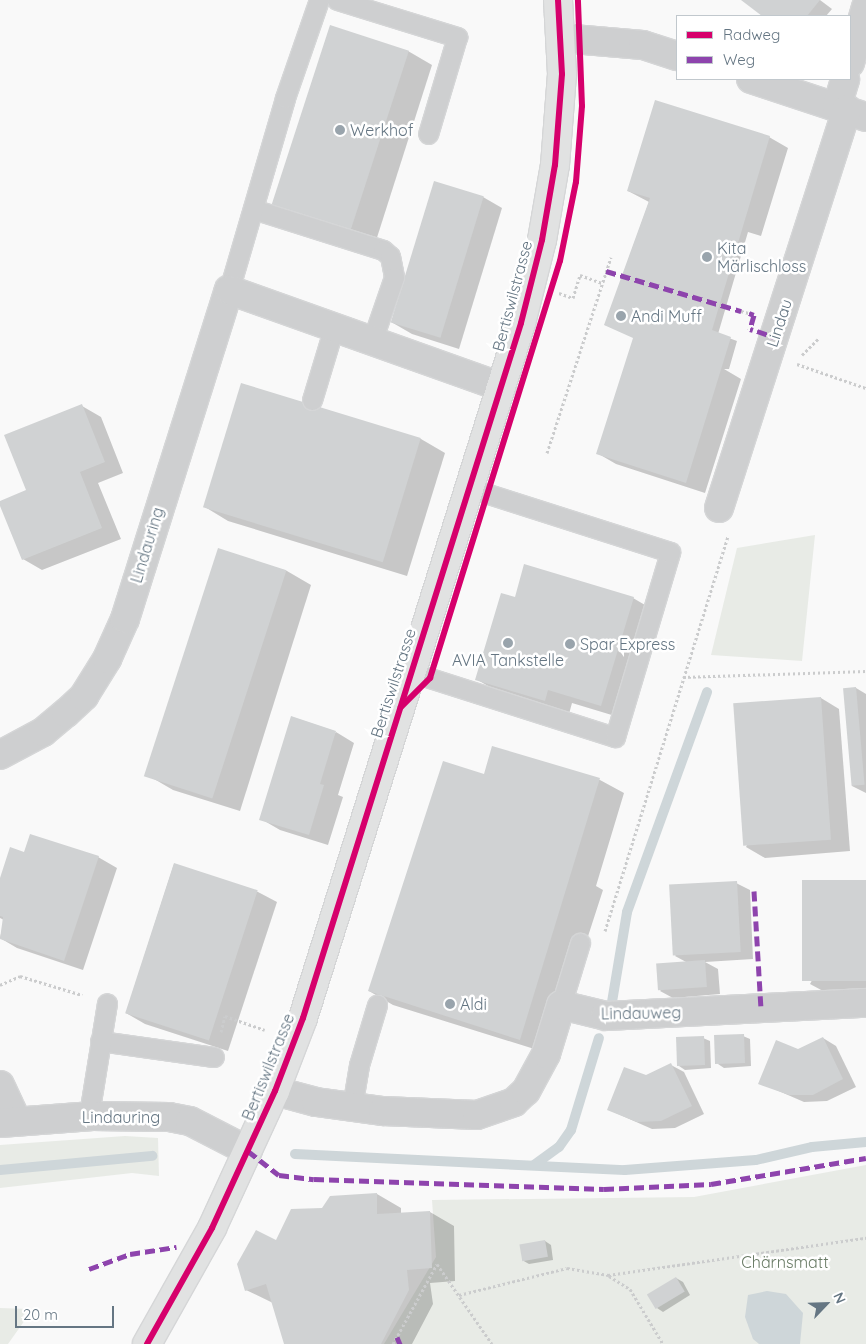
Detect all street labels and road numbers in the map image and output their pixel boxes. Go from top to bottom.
street label: Bertiswilstrasse [488,239,536,353]
street label: Lindau [762,296,796,350]
street label: Lindauring [126,505,168,585]
street label: Bertiswilstrasse [366,626,420,740]
street label: Lindauweg [601,1003,681,1023]
street label: Bertiswilstrasse [238,1011,298,1123]
street label: Lindauring [82,1107,160,1127]

